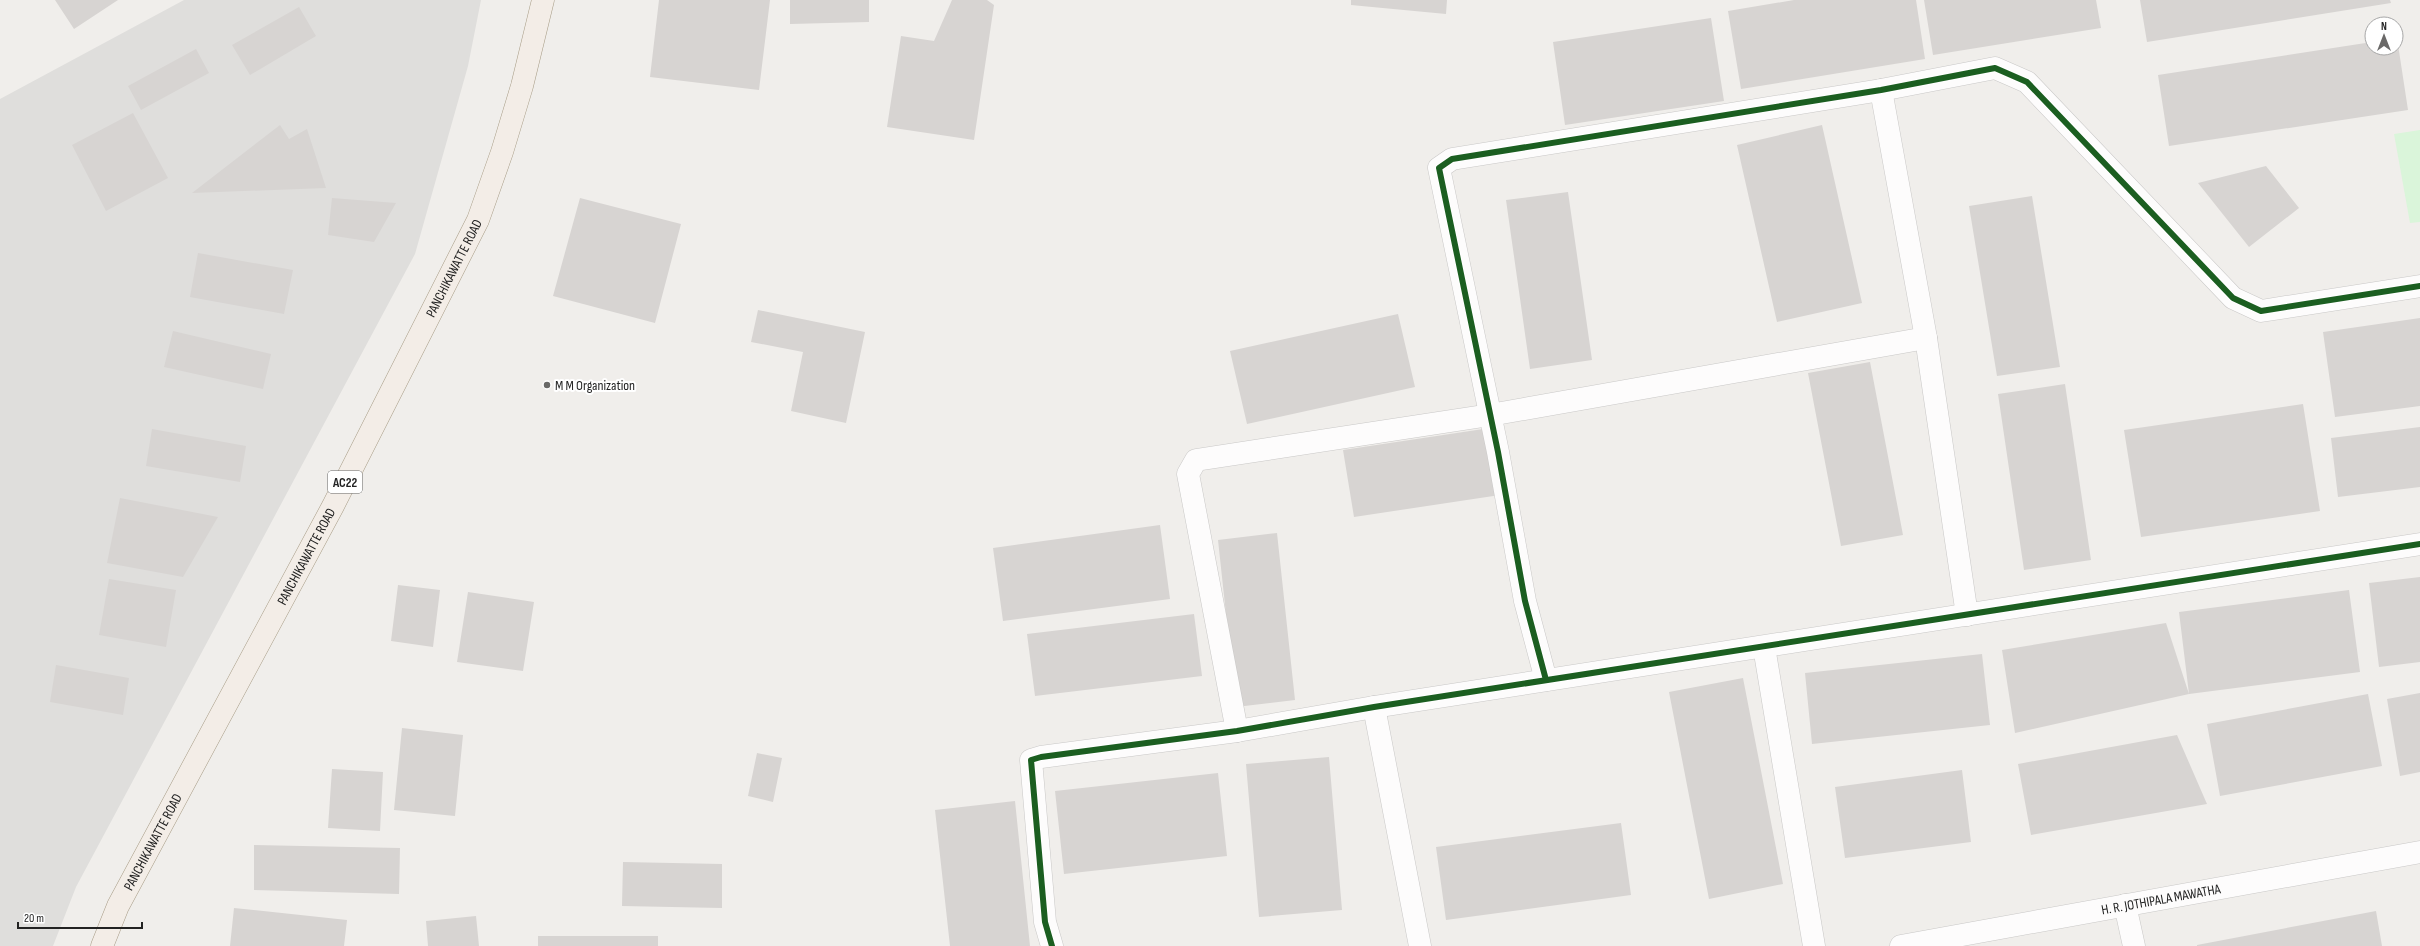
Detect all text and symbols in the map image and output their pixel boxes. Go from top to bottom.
north arrow [2364,16,2404,56]
text: N [2381,20,2387,33]
street label: PANCHIKAWATTE ROAD [422,216,486,320]
place label: M M Organization [555,377,635,394]
marker: M M Organization [542,380,552,390]
road number: AC22 [328,471,362,493]
street label: PANCHIKAWATTE ROAD [273,505,339,608]
street label: PANCHIKAWATTE ROAD [120,791,186,893]
street label: H. R. JOTHIPALA MAWATHA [2100,880,2223,919]
scale bar [18,904,142,930]
text: 20 m [24,911,44,926]

